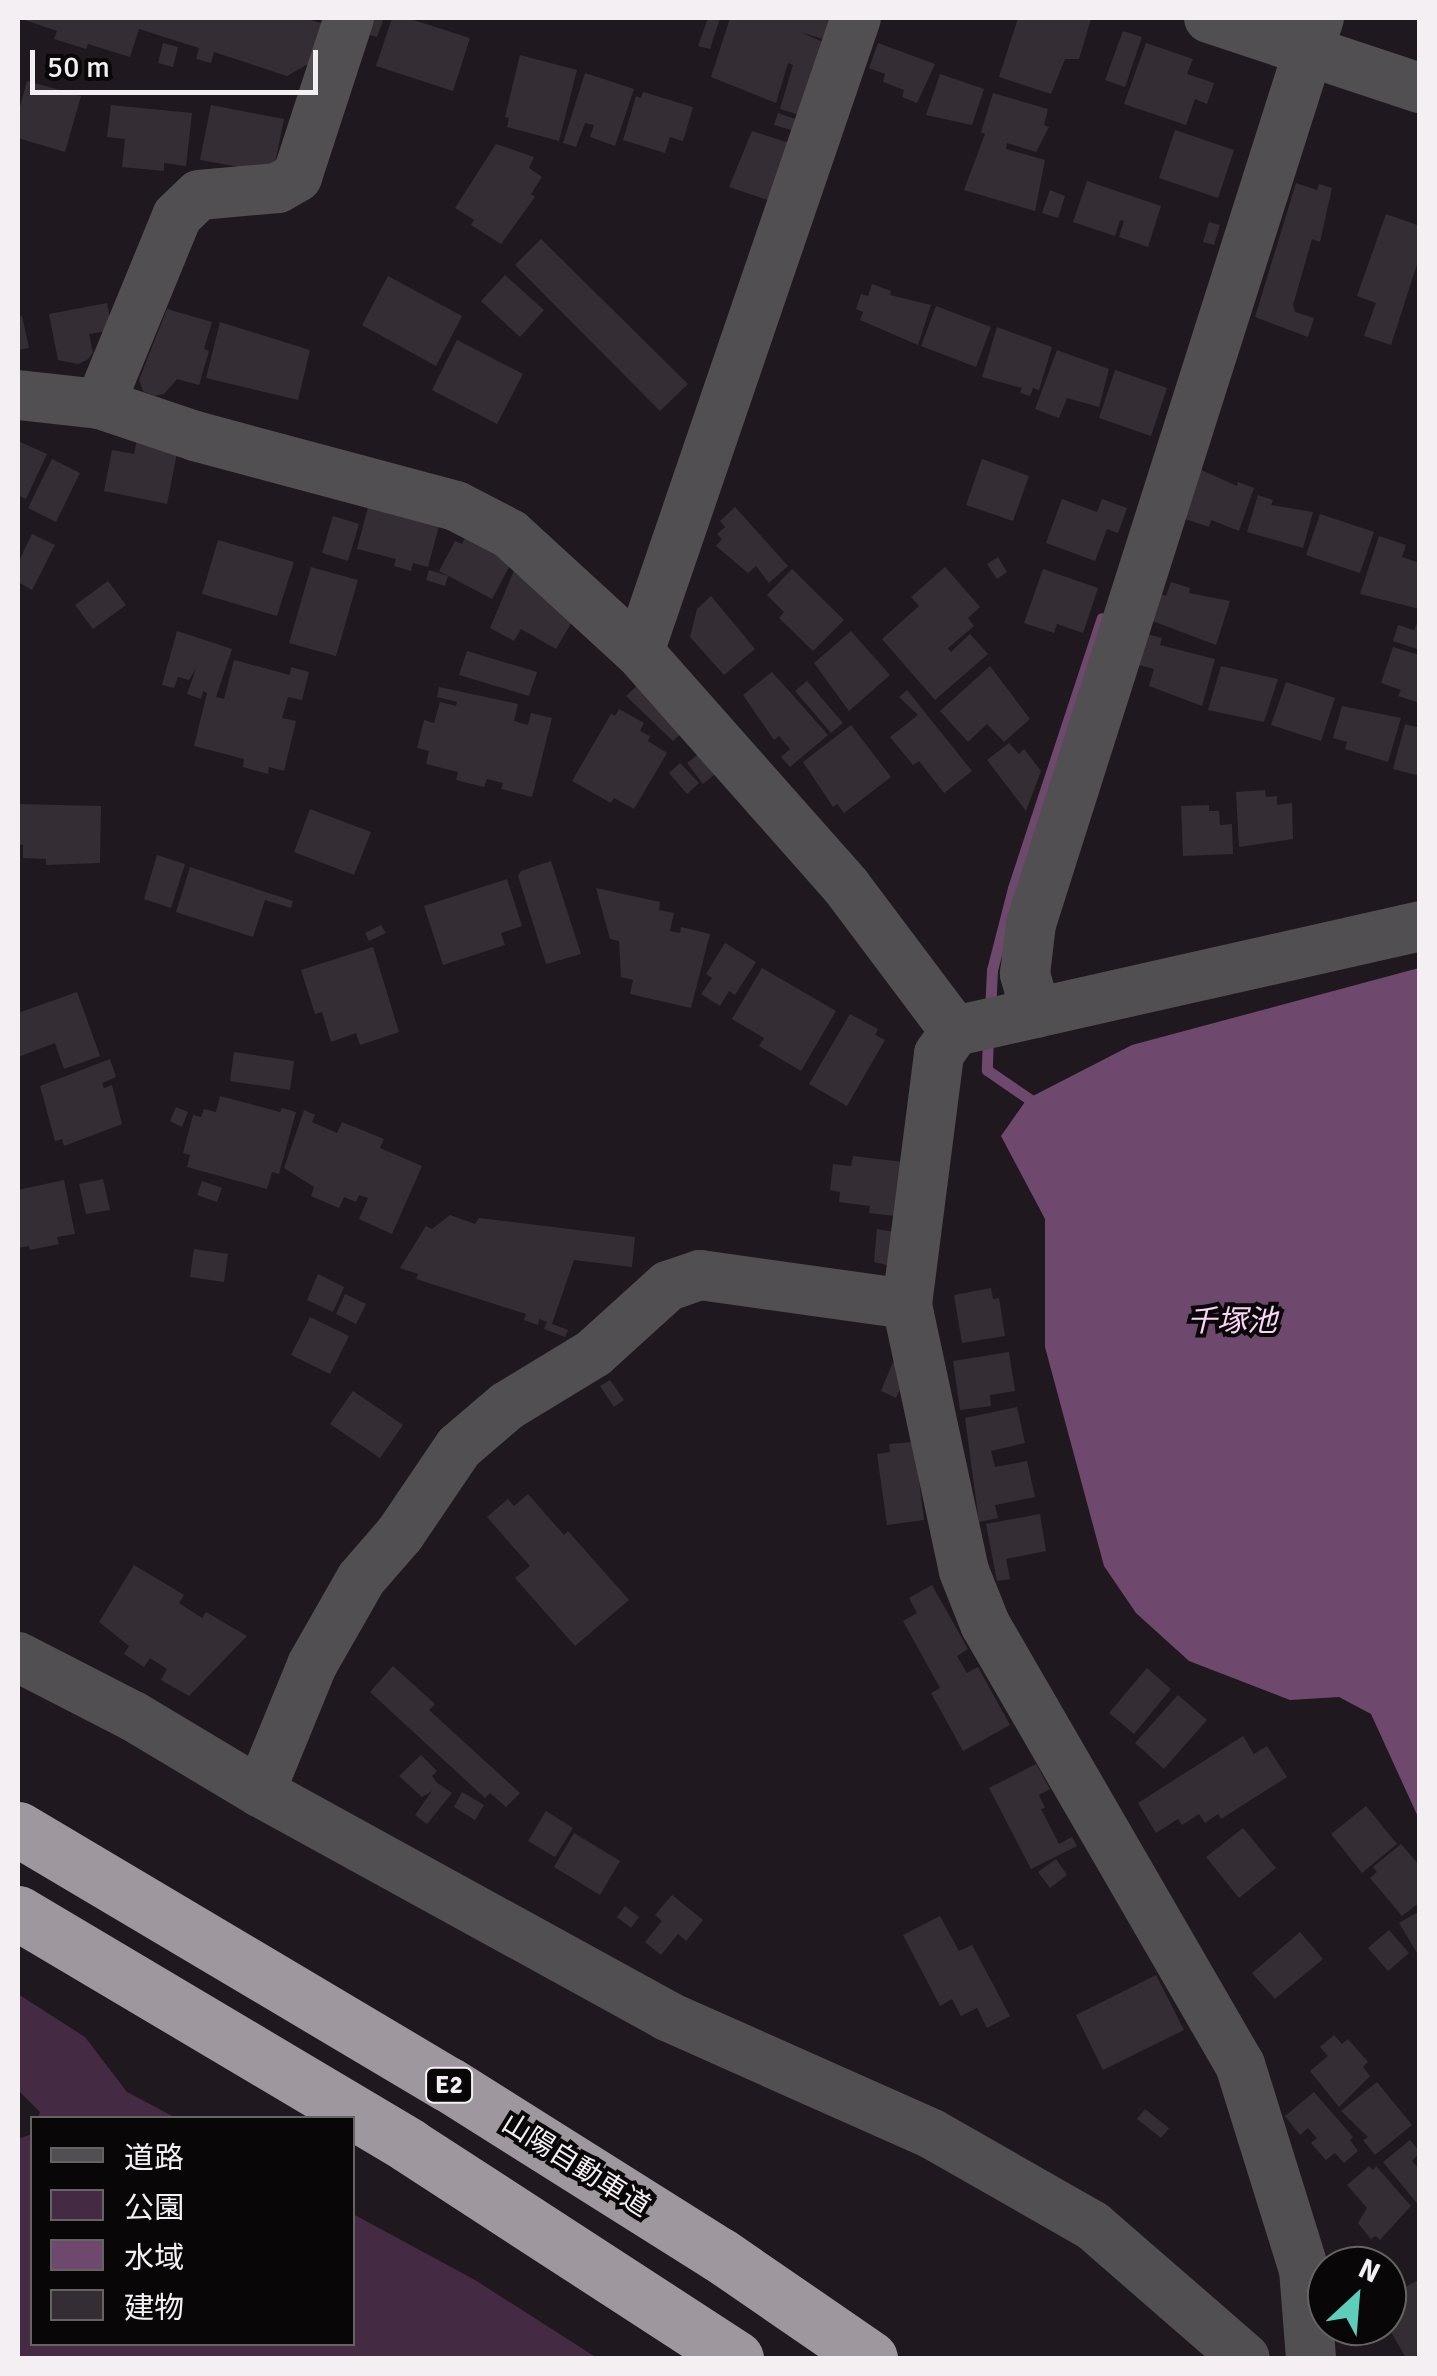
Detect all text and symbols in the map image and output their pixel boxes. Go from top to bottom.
scale bar [35,30,322,92]
text: 50 m [47,49,110,86]
water label: 千塚池 [1187,1304,1277,1340]
road number: E2 [424,2065,474,2105]
street label: 山陽自動車道 [496,2106,656,2224]
legend [30,2116,355,2346]
text: 道路 [124,2140,184,2177]
text: 公園 [124,2190,184,2227]
text: 水域 [124,2240,184,2277]
north arrow [1307,2246,1407,2346]
text: N [1353,2251,1385,2290]
text: 建物 [124,2290,184,2327]

